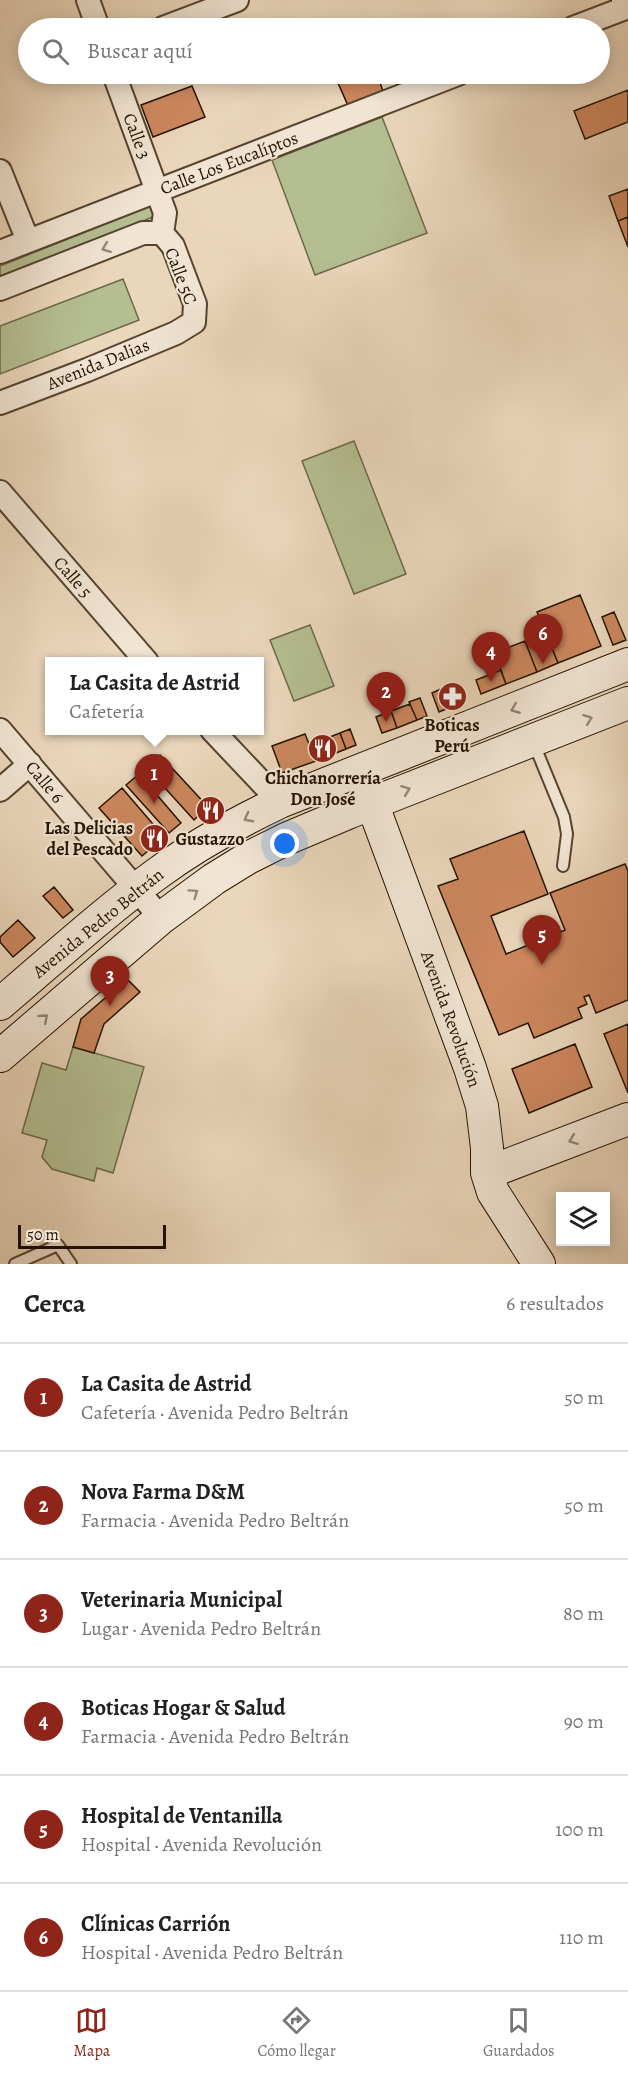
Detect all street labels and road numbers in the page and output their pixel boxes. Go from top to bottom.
street label: Calle 3 [117,109,157,163]
street label: Calle Los Eucalíptos [157,126,301,200]
street label: Calle 5C [159,244,203,308]
street label: Avenida Dalias [42,333,153,396]
street label: Calle 5 [48,551,98,603]
street label: Calle 6 [20,756,70,808]
street label: Avenida Pedro Beltrán [27,862,169,984]
street label: Avenida Revolución [415,947,487,1091]

